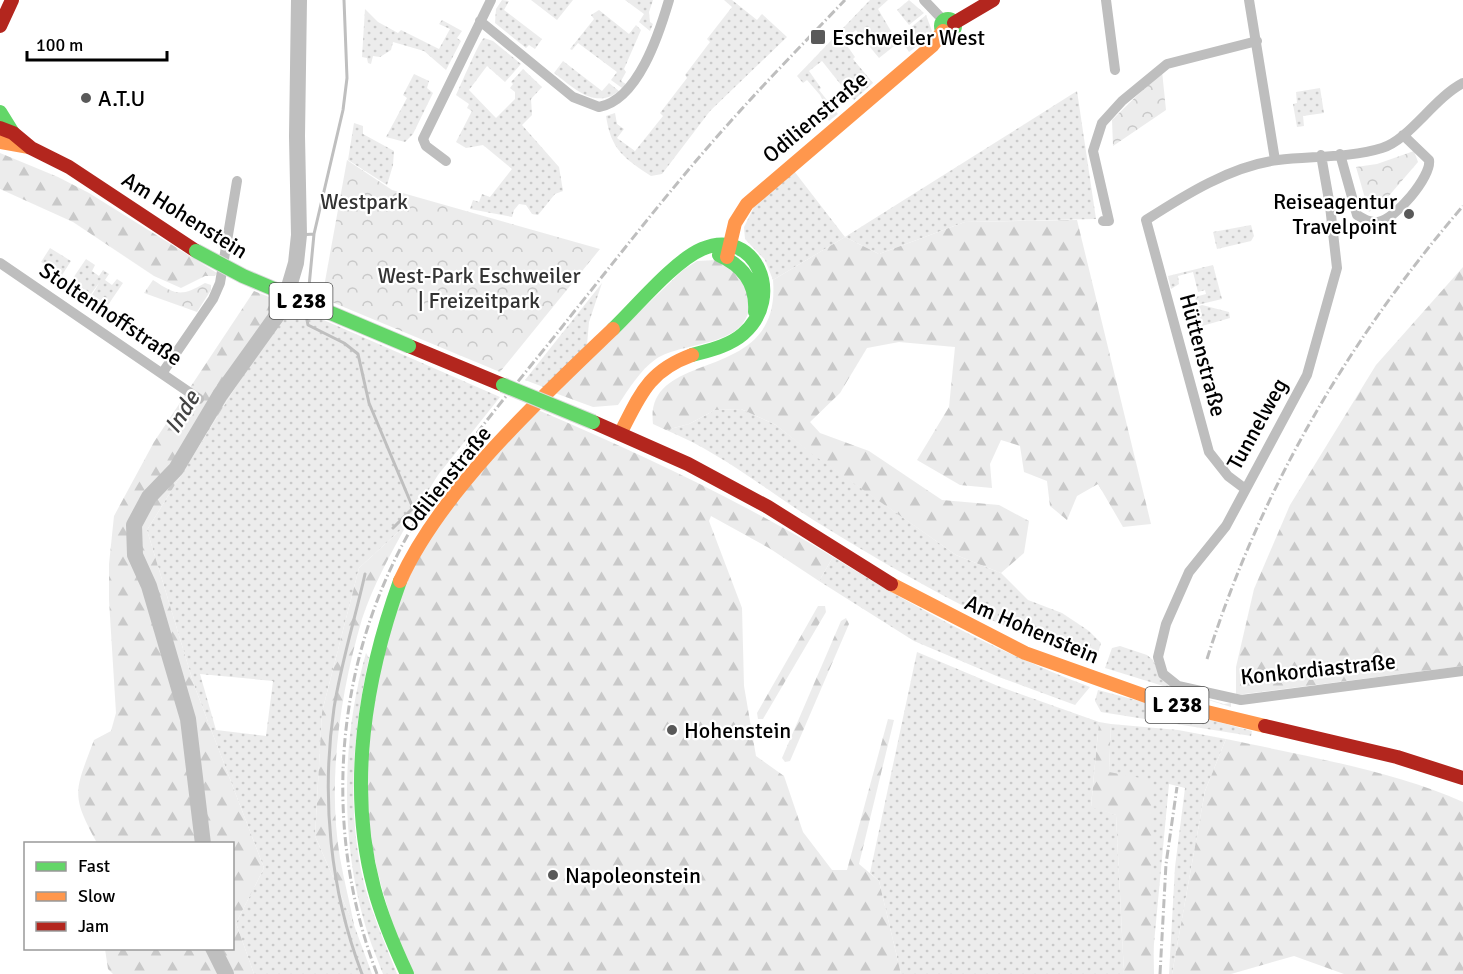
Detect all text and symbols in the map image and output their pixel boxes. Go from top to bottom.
scale bar [27,24,166,62]
place label: Eschweiler West [832,24,985,51]
marker: Eschweiler West [809,28,827,46]
text: 100 m [36,34,83,56]
street label: Odilienstraße [757,65,873,169]
place label: A.T.U [98,85,145,112]
marker: A.T.U [79,91,93,105]
street label: Am Hohenstein [117,166,253,264]
park label: Westpark [320,188,408,215]
place label: Reiseagentur Travelpoint [1273,188,1397,240]
marker: Reiseagentur Travelpoint [1402,207,1416,221]
street label: Stoltenhoffstraße [34,256,188,372]
park label: West-Park Eschweiler | Freizeitpark [377,262,581,314]
road number: L 238 [270,283,332,319]
street label: Hüttenstraße [1174,291,1232,419]
street label: Tunnelweg [1221,373,1293,475]
water label: Inde [158,384,207,439]
street label: Odilienstraße [395,421,497,537]
street label: Am Hohenstein [961,589,1103,669]
street label: Konkordiastraße [1239,647,1397,691]
road number: L 238 [1146,687,1208,723]
place label: Hohenstein [684,717,791,744]
marker: Hohenstein [665,723,679,737]
legend [24,842,234,950]
text: Fast [78,855,110,877]
place label: Napoleonstein [565,862,701,889]
marker: Napoleonstein [546,868,560,882]
text: Slow [78,885,115,907]
text: Jam [78,915,109,937]

